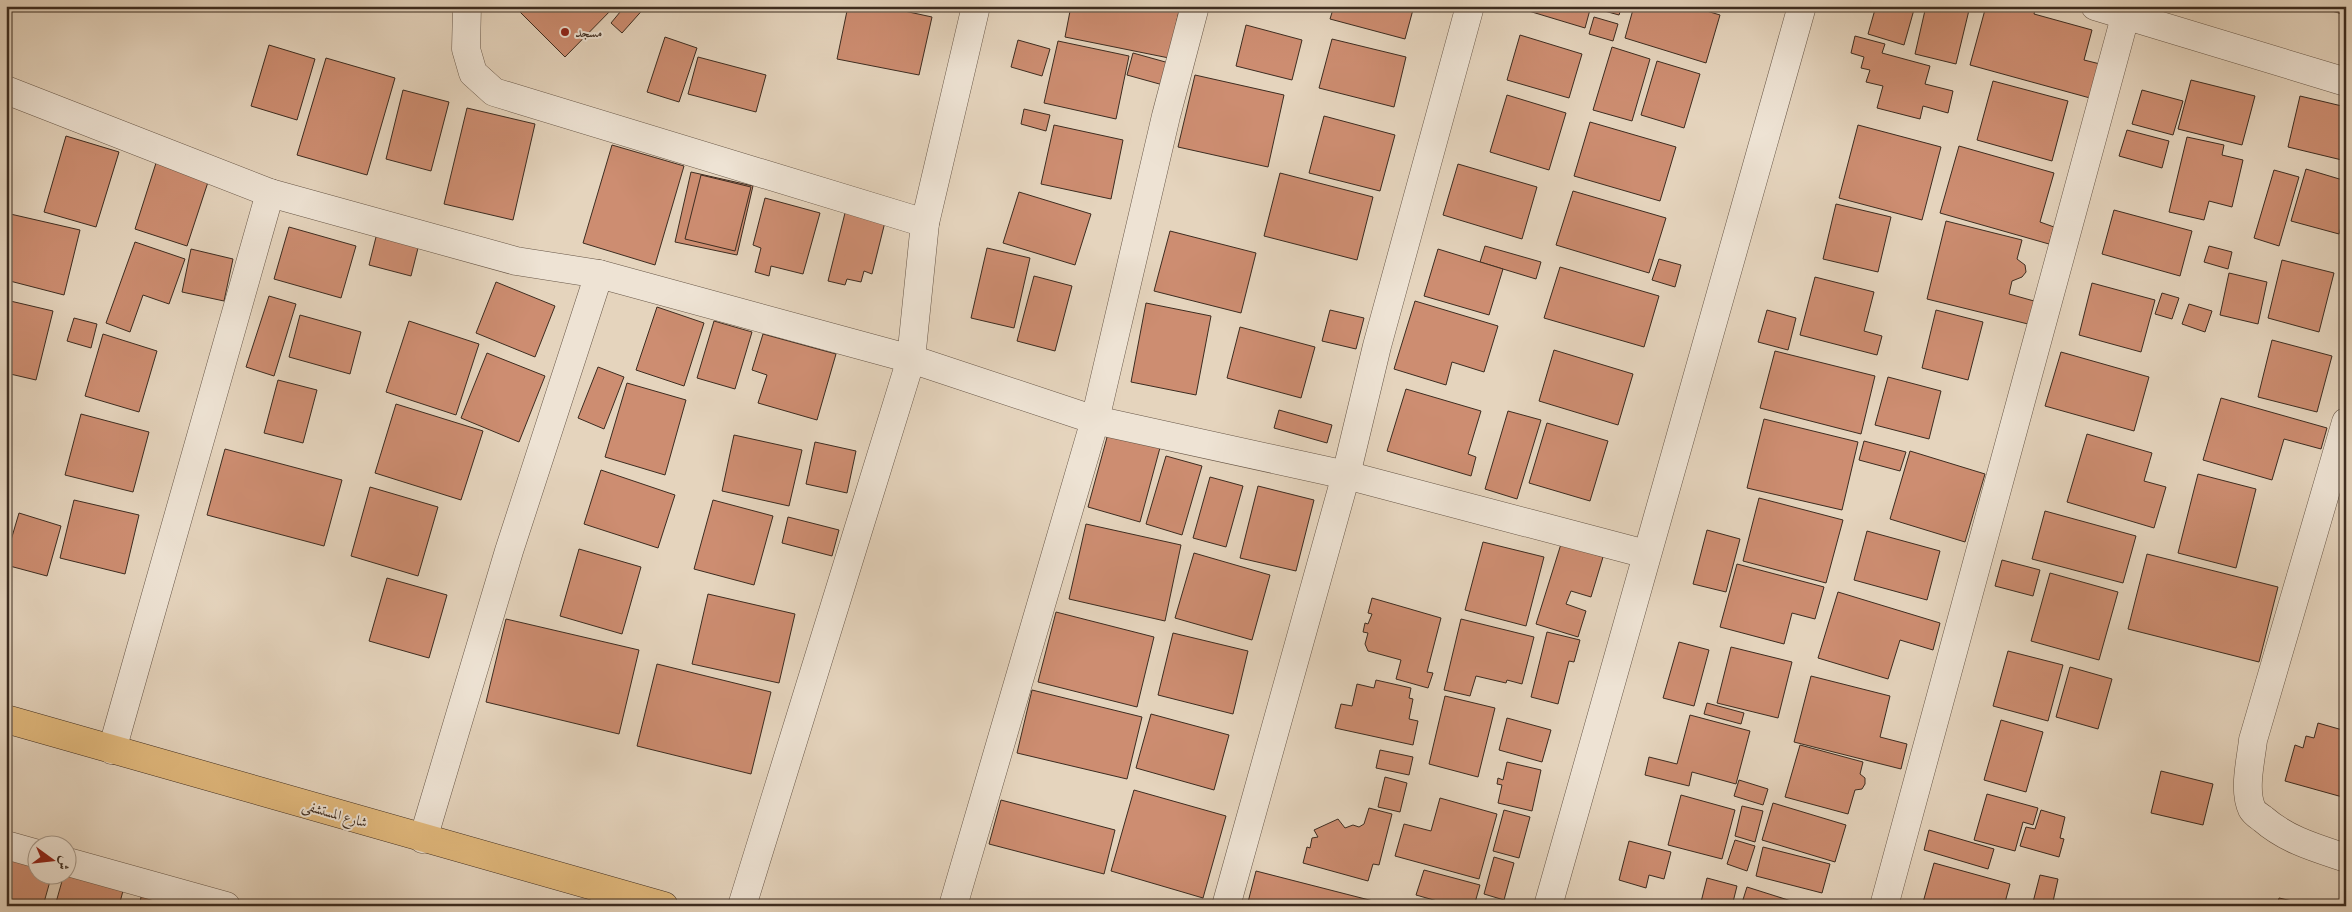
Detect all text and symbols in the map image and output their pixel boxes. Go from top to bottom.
place label: مسجد [575,23,602,42]
marker: مسجد [559,26,571,38]
street label: شارع المستشفى [300,796,370,834]
north arrow [28,834,78,884]
text: ش [53,854,75,873]

